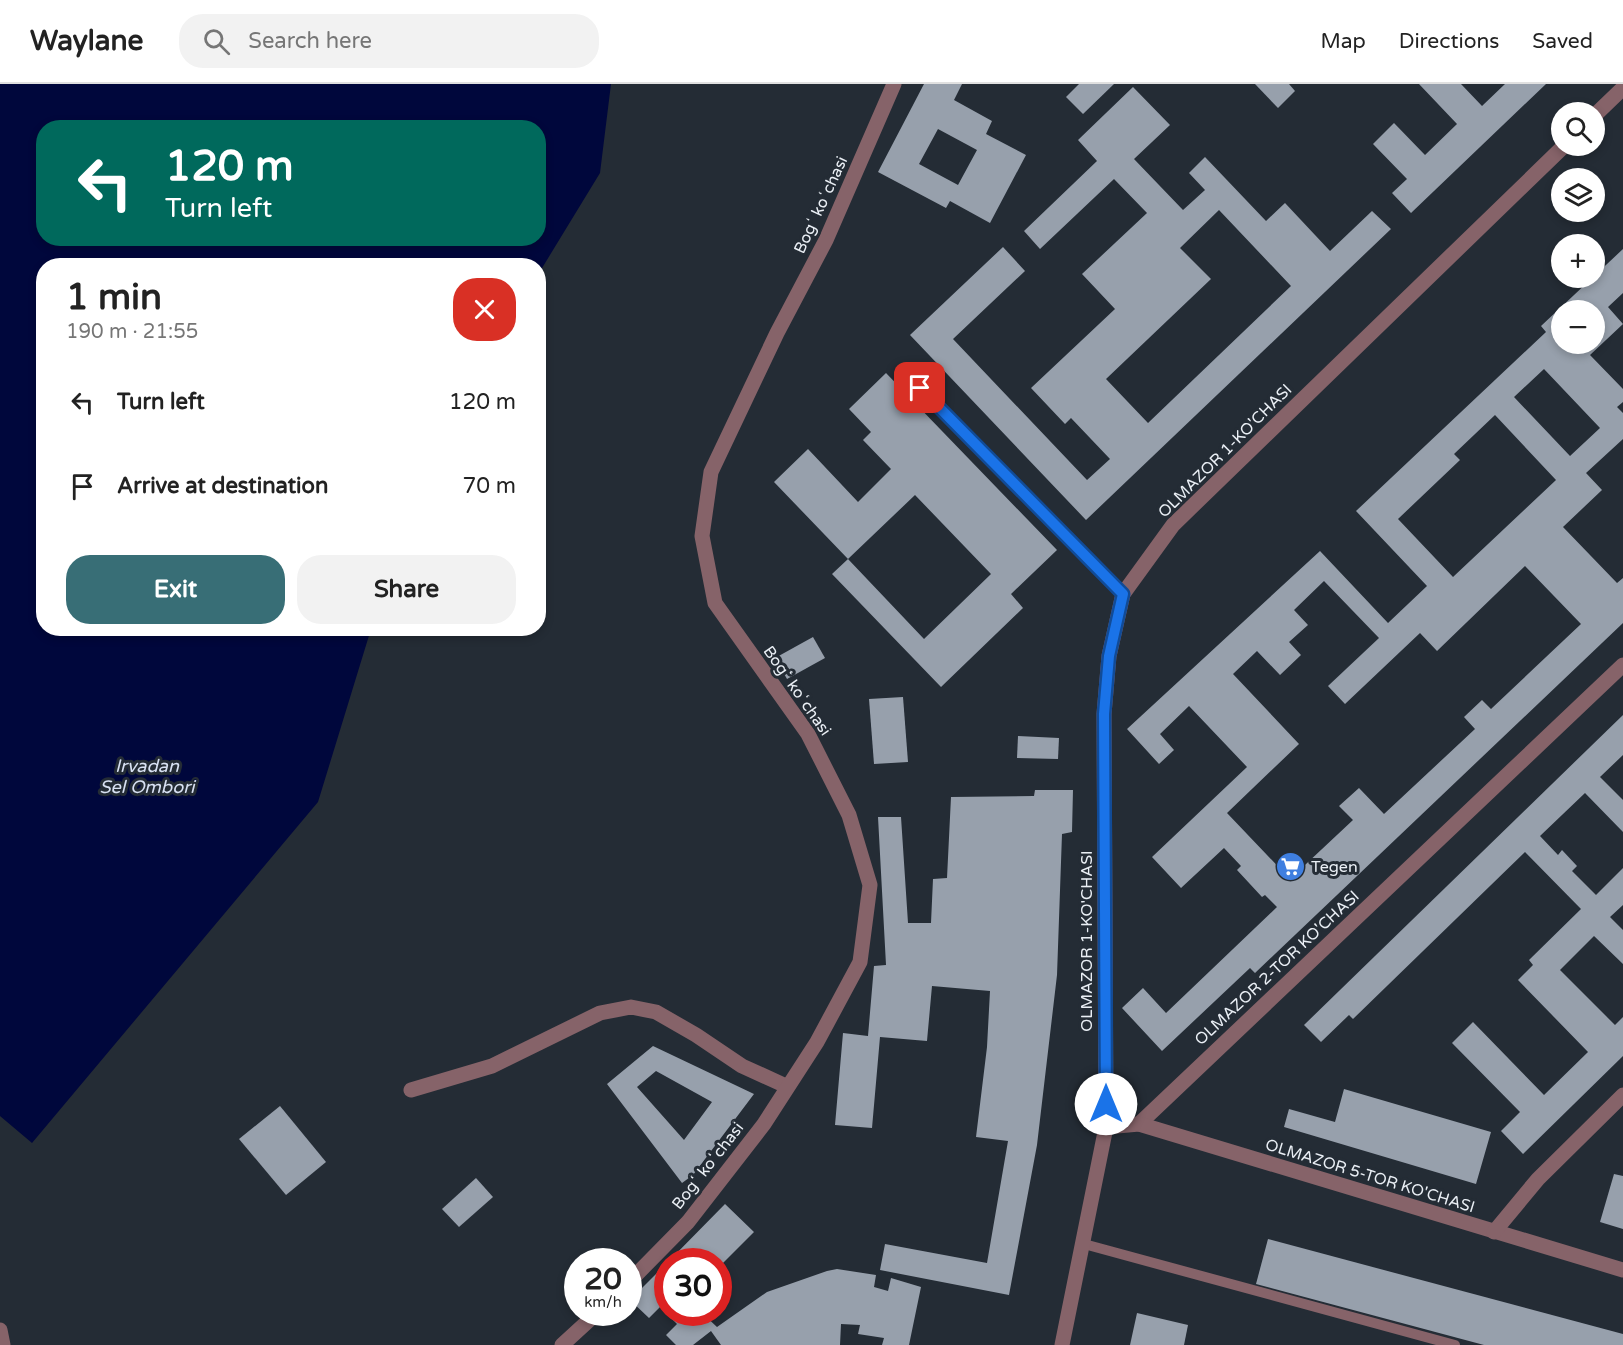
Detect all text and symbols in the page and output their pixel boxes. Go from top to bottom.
search box [179,14,599,68]
text: Waylane [30,24,143,58]
icon: search [200,25,233,58]
text: Search here [248,28,372,54]
text: Map [1320,29,1366,54]
text: Directions [1399,29,1499,54]
text: Saved [1532,29,1593,54]
map controls [1551,102,1605,354]
button: search [1551,102,1605,156]
text: 120 m [165,141,294,192]
icon: left [66,144,144,222]
street label: Bogʻ koʻchasi [790,153,852,257]
button: layers [1551,168,1605,222]
text: Turn left [165,192,272,225]
button: + [1551,234,1605,288]
text: 1 min [66,276,162,319]
button: close [453,278,516,341]
button: − [1551,300,1605,354]
text: 190 m · 21:55 [66,320,198,344]
pin [894,362,945,413]
icon: arrive [903,371,936,404]
street label: OLMAZOR 1-KO'CHASI [1154,380,1296,522]
icon: left [66,386,99,419]
text: Turn left [117,389,205,415]
text: 120 m [449,389,516,415]
icon: arrive [66,470,99,503]
text: Arrive at destination [117,473,328,499]
text: 70 m [462,473,516,499]
button: Exit [66,555,285,624]
button: Share [297,555,516,624]
street label: Bogʻ koʻchasi [759,642,835,740]
water label: Irvadan Sel Ombori [99,755,197,798]
street label: OLMAZOR 1-KO'CHASI [1077,850,1097,1032]
supermarket icon: Tegen [1274,851,1306,883]
place label: Tegen [1311,857,1358,877]
street label: OLMAZOR 2-TOR KO'CHASI [1190,886,1364,1050]
position arrow [1074,1072,1138,1136]
street label: Bogʻ koʻchasi [668,1118,748,1214]
street label: OLMAZOR 5-TOR KO'CHASI [1263,1135,1477,1217]
speed limit sign: 30 [654,1248,732,1326]
text: 20 [584,1261,622,1298]
text: km/h [584,1293,622,1311]

